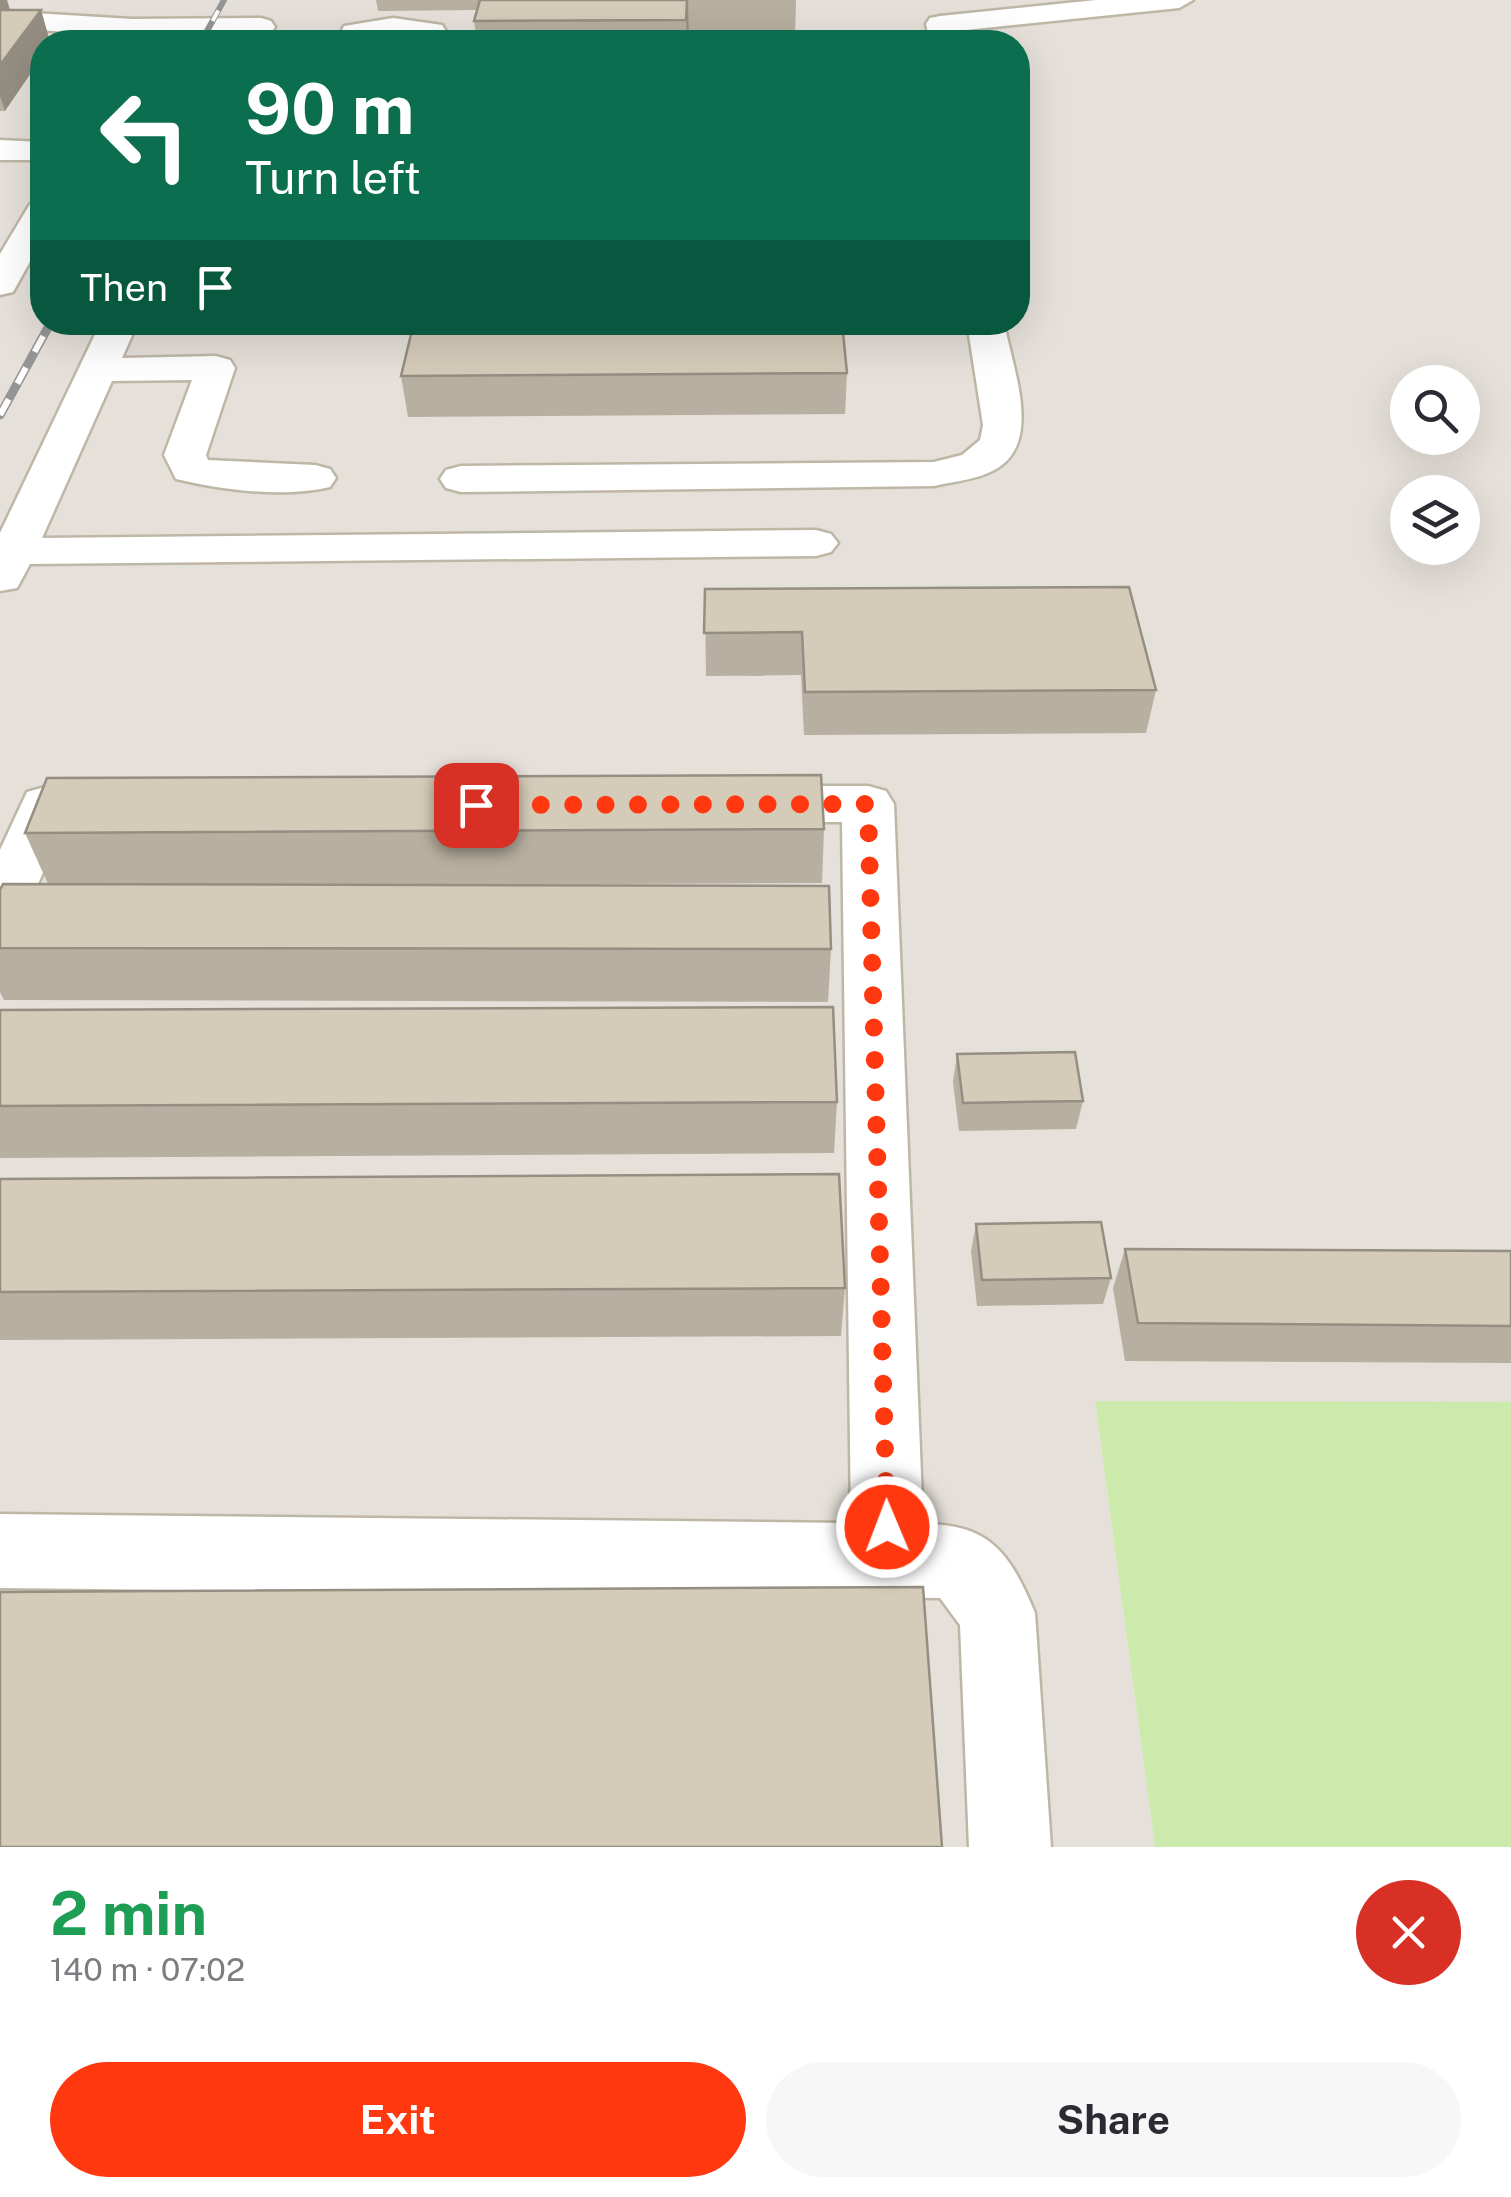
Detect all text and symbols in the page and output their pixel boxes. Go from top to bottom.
text: 90 m [245,67,415,150]
icon: left [80,70,210,200]
text: Turn left [245,151,421,204]
icon: arrive [188,260,243,315]
text: Then [80,265,168,310]
map controls [1390,365,1480,565]
button: search [1390,365,1480,455]
button: layers [1390,475,1480,565]
pin [434,763,519,848]
icon: arrive [449,778,504,833]
position arrow [835,1475,939,1579]
text: 2 min [50,1878,207,1949]
button: close [1356,1880,1461,1985]
text: 140 m · 07:02 [50,1951,245,1988]
button: Exit [50,2062,746,2177]
button: Share [766,2062,1461,2177]

